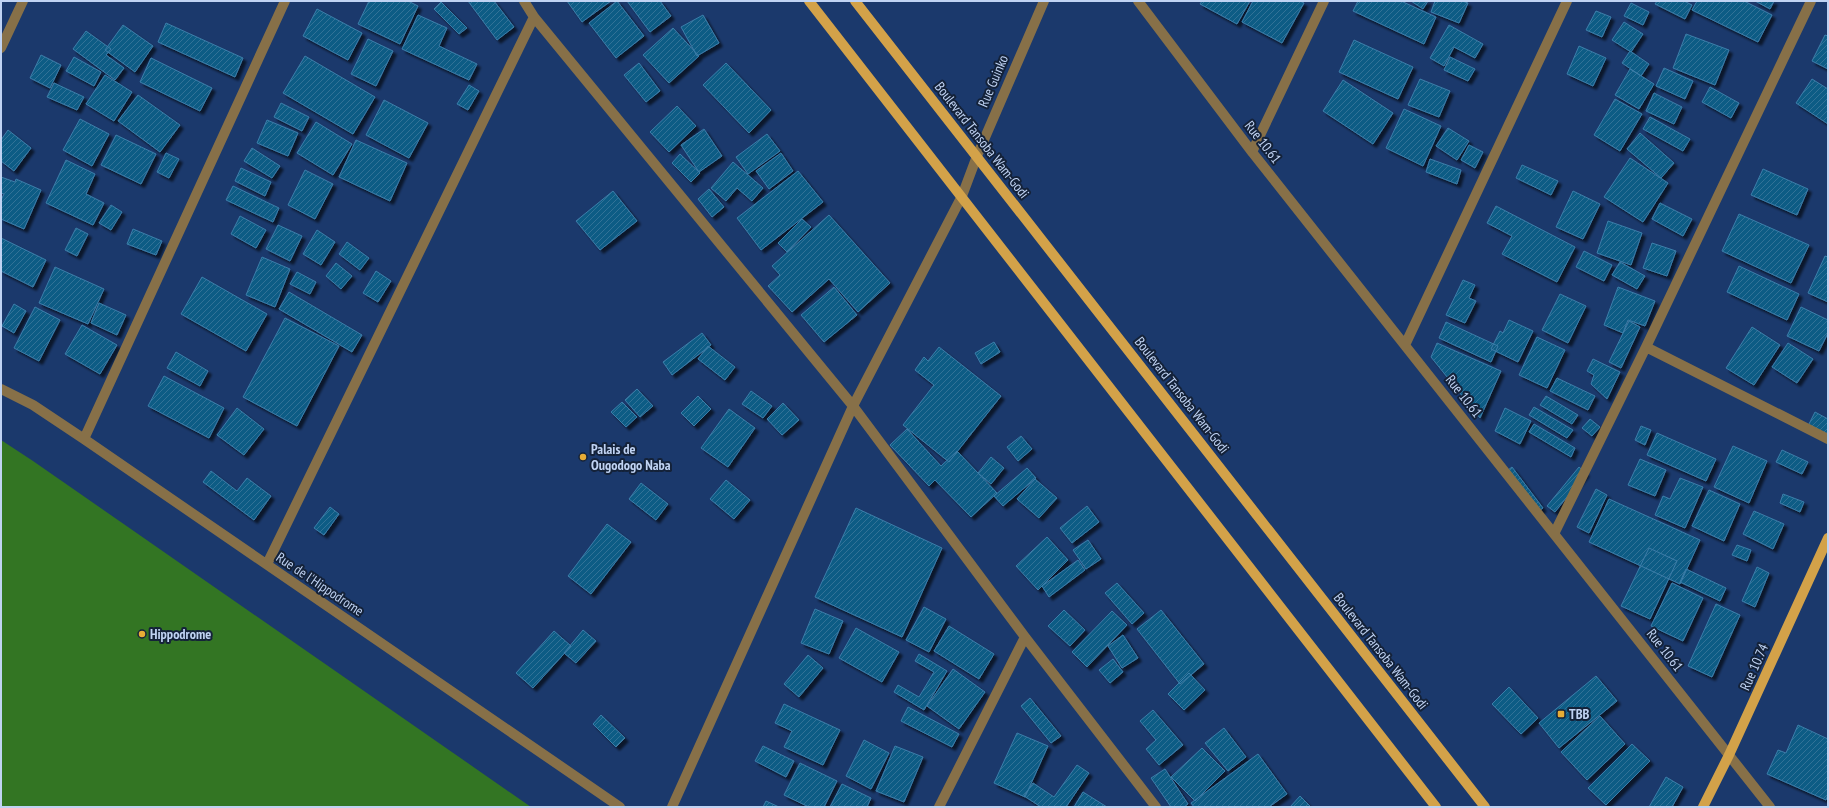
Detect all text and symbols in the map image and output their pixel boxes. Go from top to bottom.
street label: Rue Guinko [974,52,1012,110]
street label: Boulevard Tansoba Wam-Godi [931,78,1033,202]
street label: Rue 10.61 [1241,117,1285,167]
street label: Boulevard Tansoba Wam-Godi [1131,333,1233,457]
street label: Rue 10.61 [1442,371,1486,421]
place label: Palais de Ougodogo Naba [591,440,671,474]
marker: Palais de Ougodogo Naba [578,452,588,462]
street label: Rue de l'Hippodrome [273,548,367,620]
street label: Boulevard Tansoba Wam-Godi [1330,589,1432,713]
place label: Hippodrome [150,625,211,643]
street label: Rue 10.61 [1643,625,1687,675]
marker: Hippodrome [137,629,147,639]
street label: Rue 10.74 [1736,640,1773,693]
place label: TBB [1569,705,1589,723]
marker: TBB [1556,709,1566,719]

